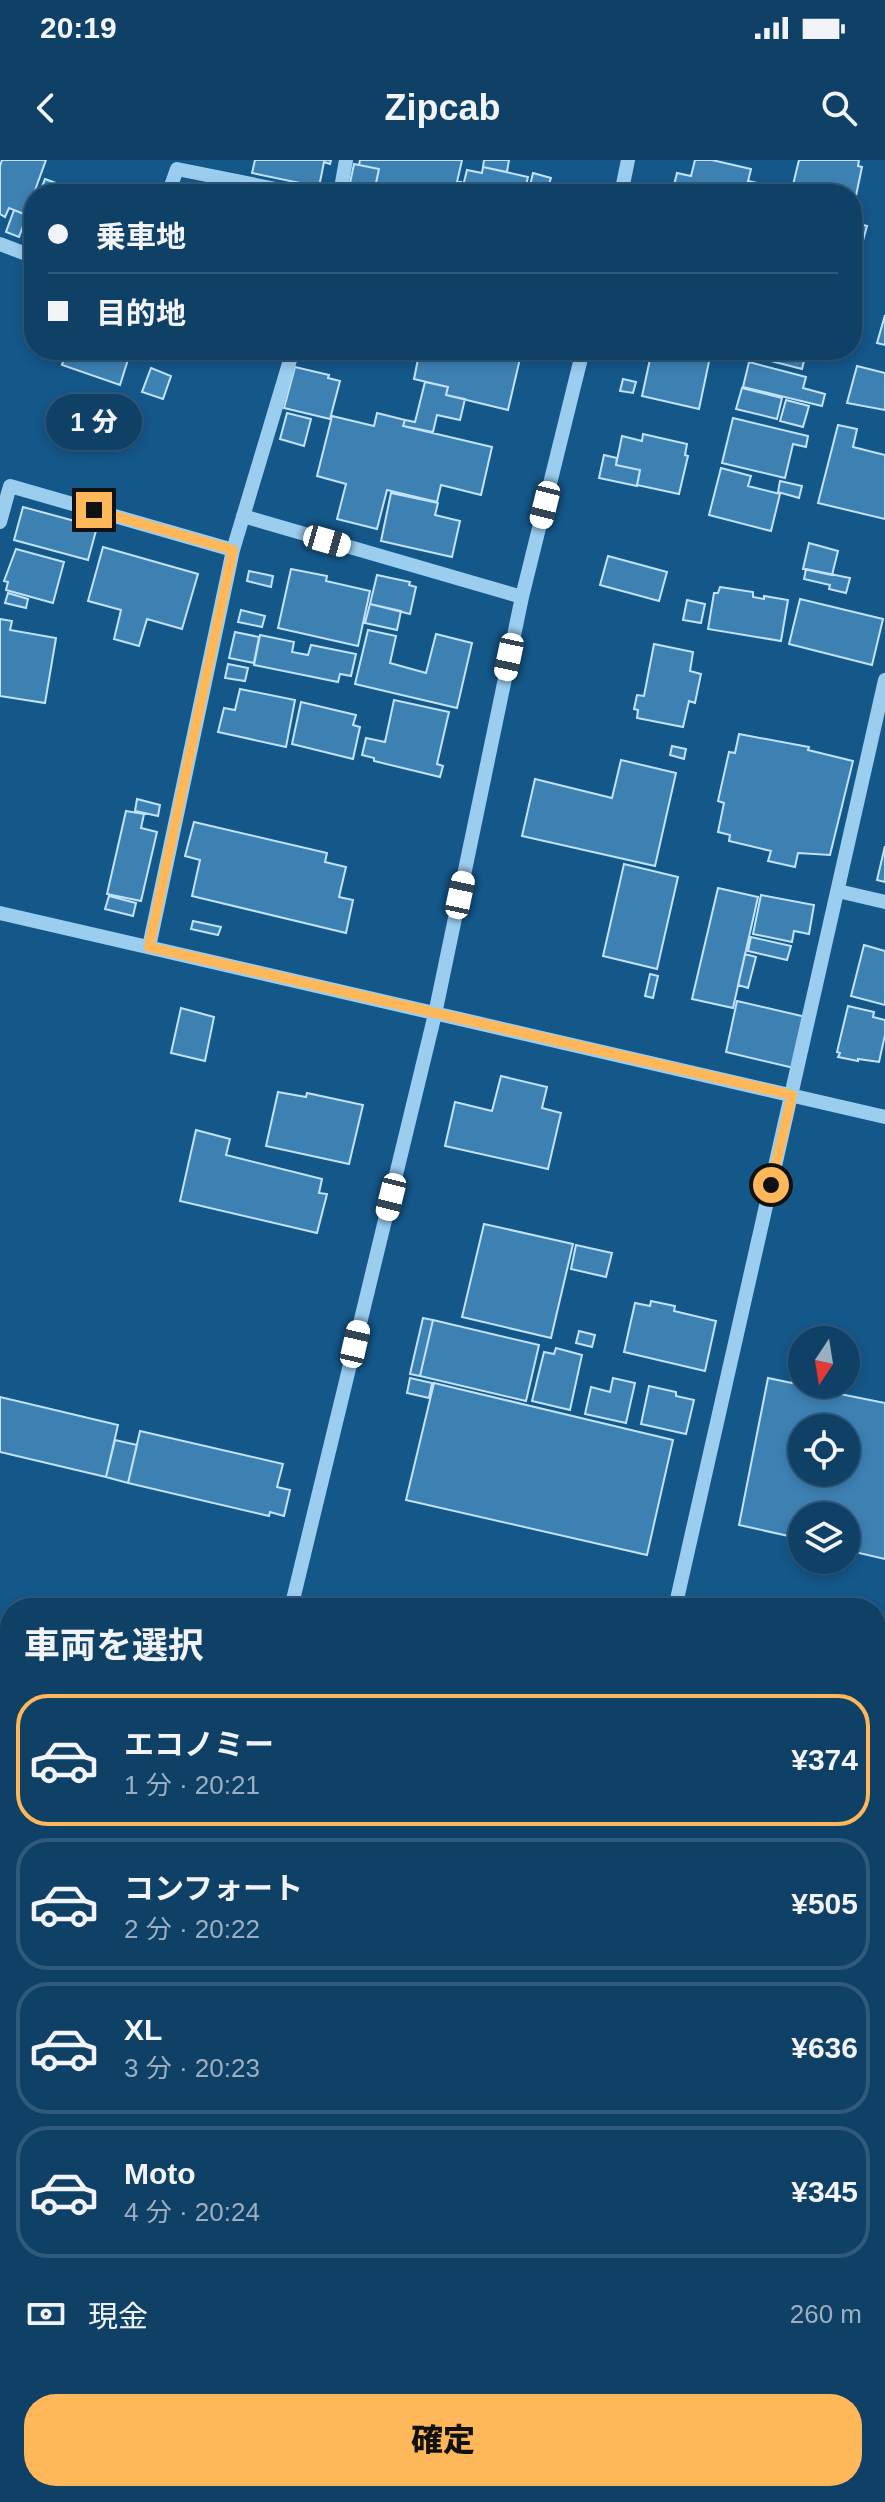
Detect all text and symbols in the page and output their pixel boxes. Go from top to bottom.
text: 20:19 [40,11,117,44]
icon: back [24,86,68,130]
icon: search [817,86,861,130]
text: Zipcab [384,87,501,128]
text: 乗車地 [96,220,186,253]
text: 目的地 [96,297,186,330]
callout: 1 分 [46,394,142,450]
text: 1 分 [70,407,118,437]
car [528,479,562,531]
route end [76,492,112,528]
car [301,523,353,559]
car [492,631,526,683]
car [443,869,477,921]
route start [753,1167,789,1203]
car [374,1171,408,1223]
car [338,1318,372,1370]
north arrow [788,1326,860,1398]
map controls [788,1326,860,1574]
button: locate [788,1414,860,1486]
button: layers [788,1502,860,1574]
text: 車両を選択 [24,1625,204,1666]
icon: car [28,1724,100,1796]
text: エコノミー [124,1728,274,1761]
text: ¥374 [791,1743,858,1776]
text: 1 分 · 20:21 [124,1770,260,1800]
icon: car [28,1868,100,1940]
text: コンフォート [124,1872,303,1905]
text: ¥505 [791,1887,858,1920]
text: 2 分 · 20:22 [124,1914,260,1944]
icon: car [28,2012,100,2084]
text: XL [124,2013,162,2046]
text: ¥636 [791,2031,858,2064]
text: 3 分 · 20:23 [124,2053,260,2083]
icon: car [28,2156,100,2228]
text: Moto [124,2157,196,2190]
text: ¥345 [791,2175,858,2208]
text: 4 分 · 20:24 [124,2197,260,2227]
icon: cash [24,2292,68,2336]
text: 260 m [790,2299,862,2329]
text: 現金 [88,2300,148,2333]
button: 確定 [24,2394,862,2486]

